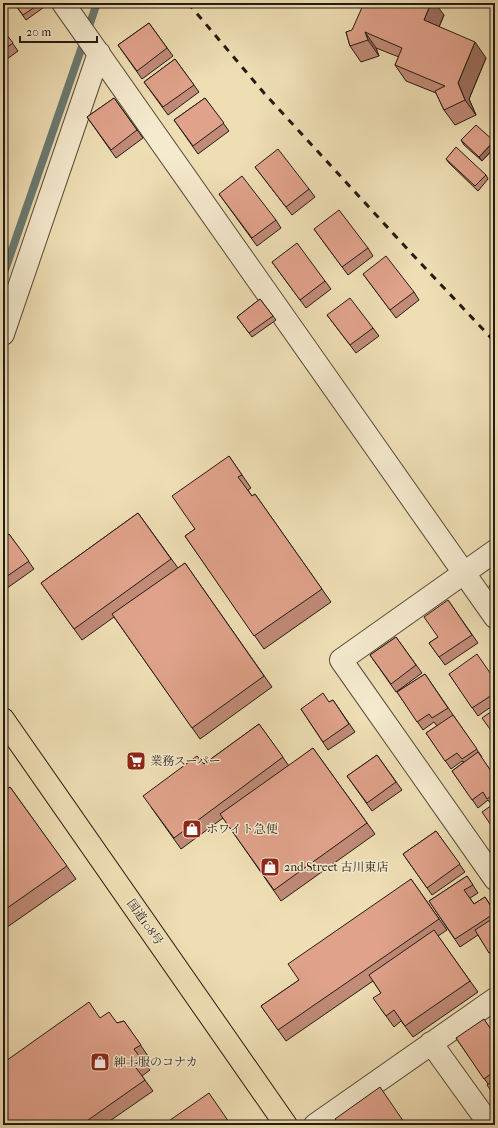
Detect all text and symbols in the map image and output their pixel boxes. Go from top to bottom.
scale bar [20,18,97,44]
text: 20 m [26,25,51,39]
supermarket icon: 業務スーパー [125,750,147,772]
place label: 業務スーパー [150,754,221,768]
shop icon: ホワイト急便 [181,818,203,840]
place label: ホワイト急便 [206,822,278,836]
shop icon: 2nd Street 古川東店 [259,856,281,878]
place label: 2nd Street 古川東店 [284,860,388,874]
street label: 国道108号 [124,896,166,948]
shop icon: 紳士服のコナカ [89,1051,111,1073]
place label: 紳士服のコナカ [114,1055,198,1069]

